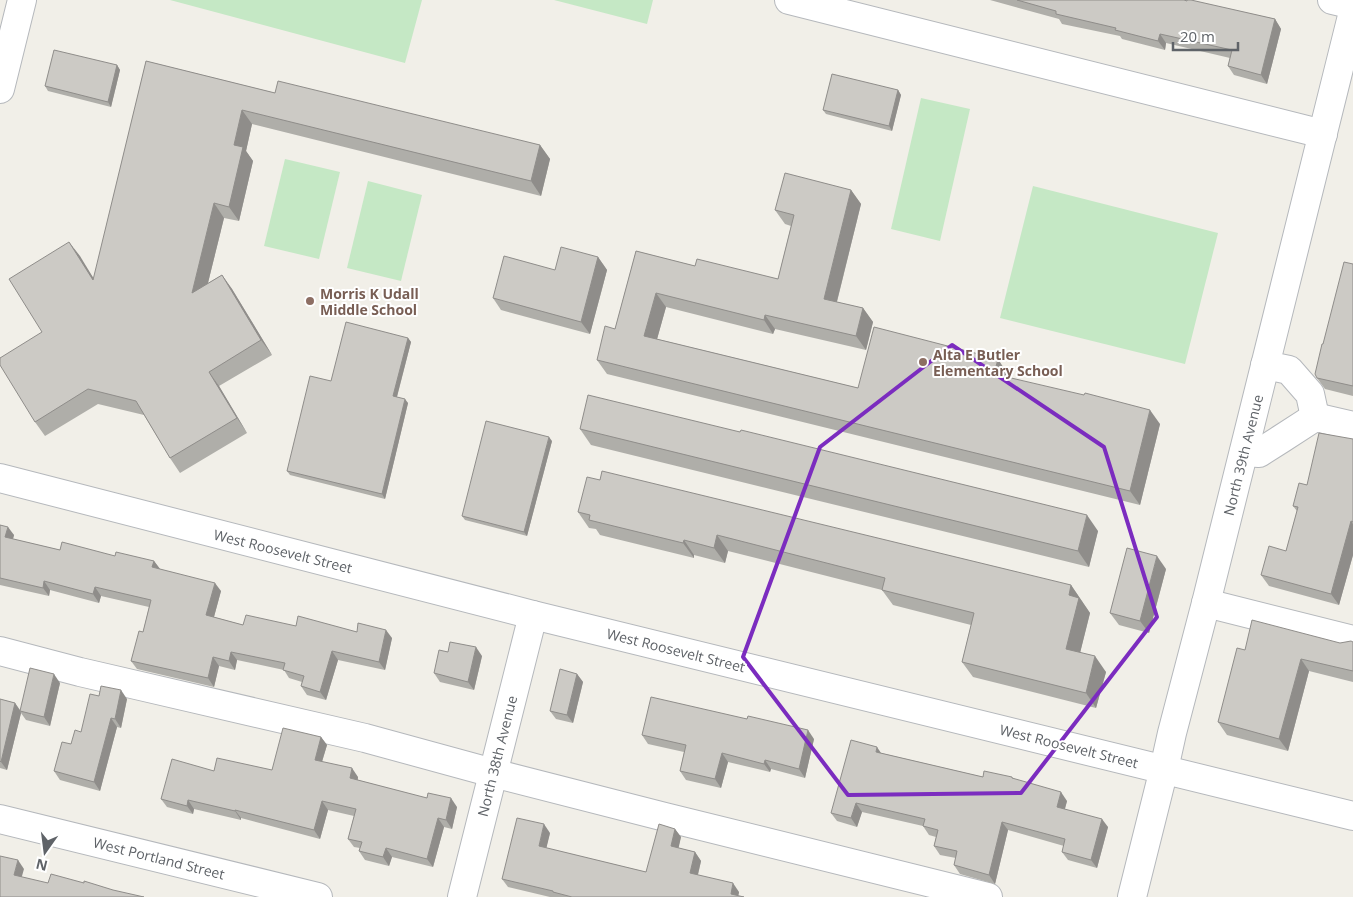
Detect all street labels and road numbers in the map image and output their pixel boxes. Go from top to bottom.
street label: North 39th Avenue [1219,392,1267,517]
street label: West Roosevelt Street [212,525,354,577]
street label: West Roosevelt Street [605,624,747,676]
street label: North 38th Avenue [473,693,521,818]
street label: West Roosevelt Street [998,720,1140,772]
street label: West Portland Street [91,832,227,884]

